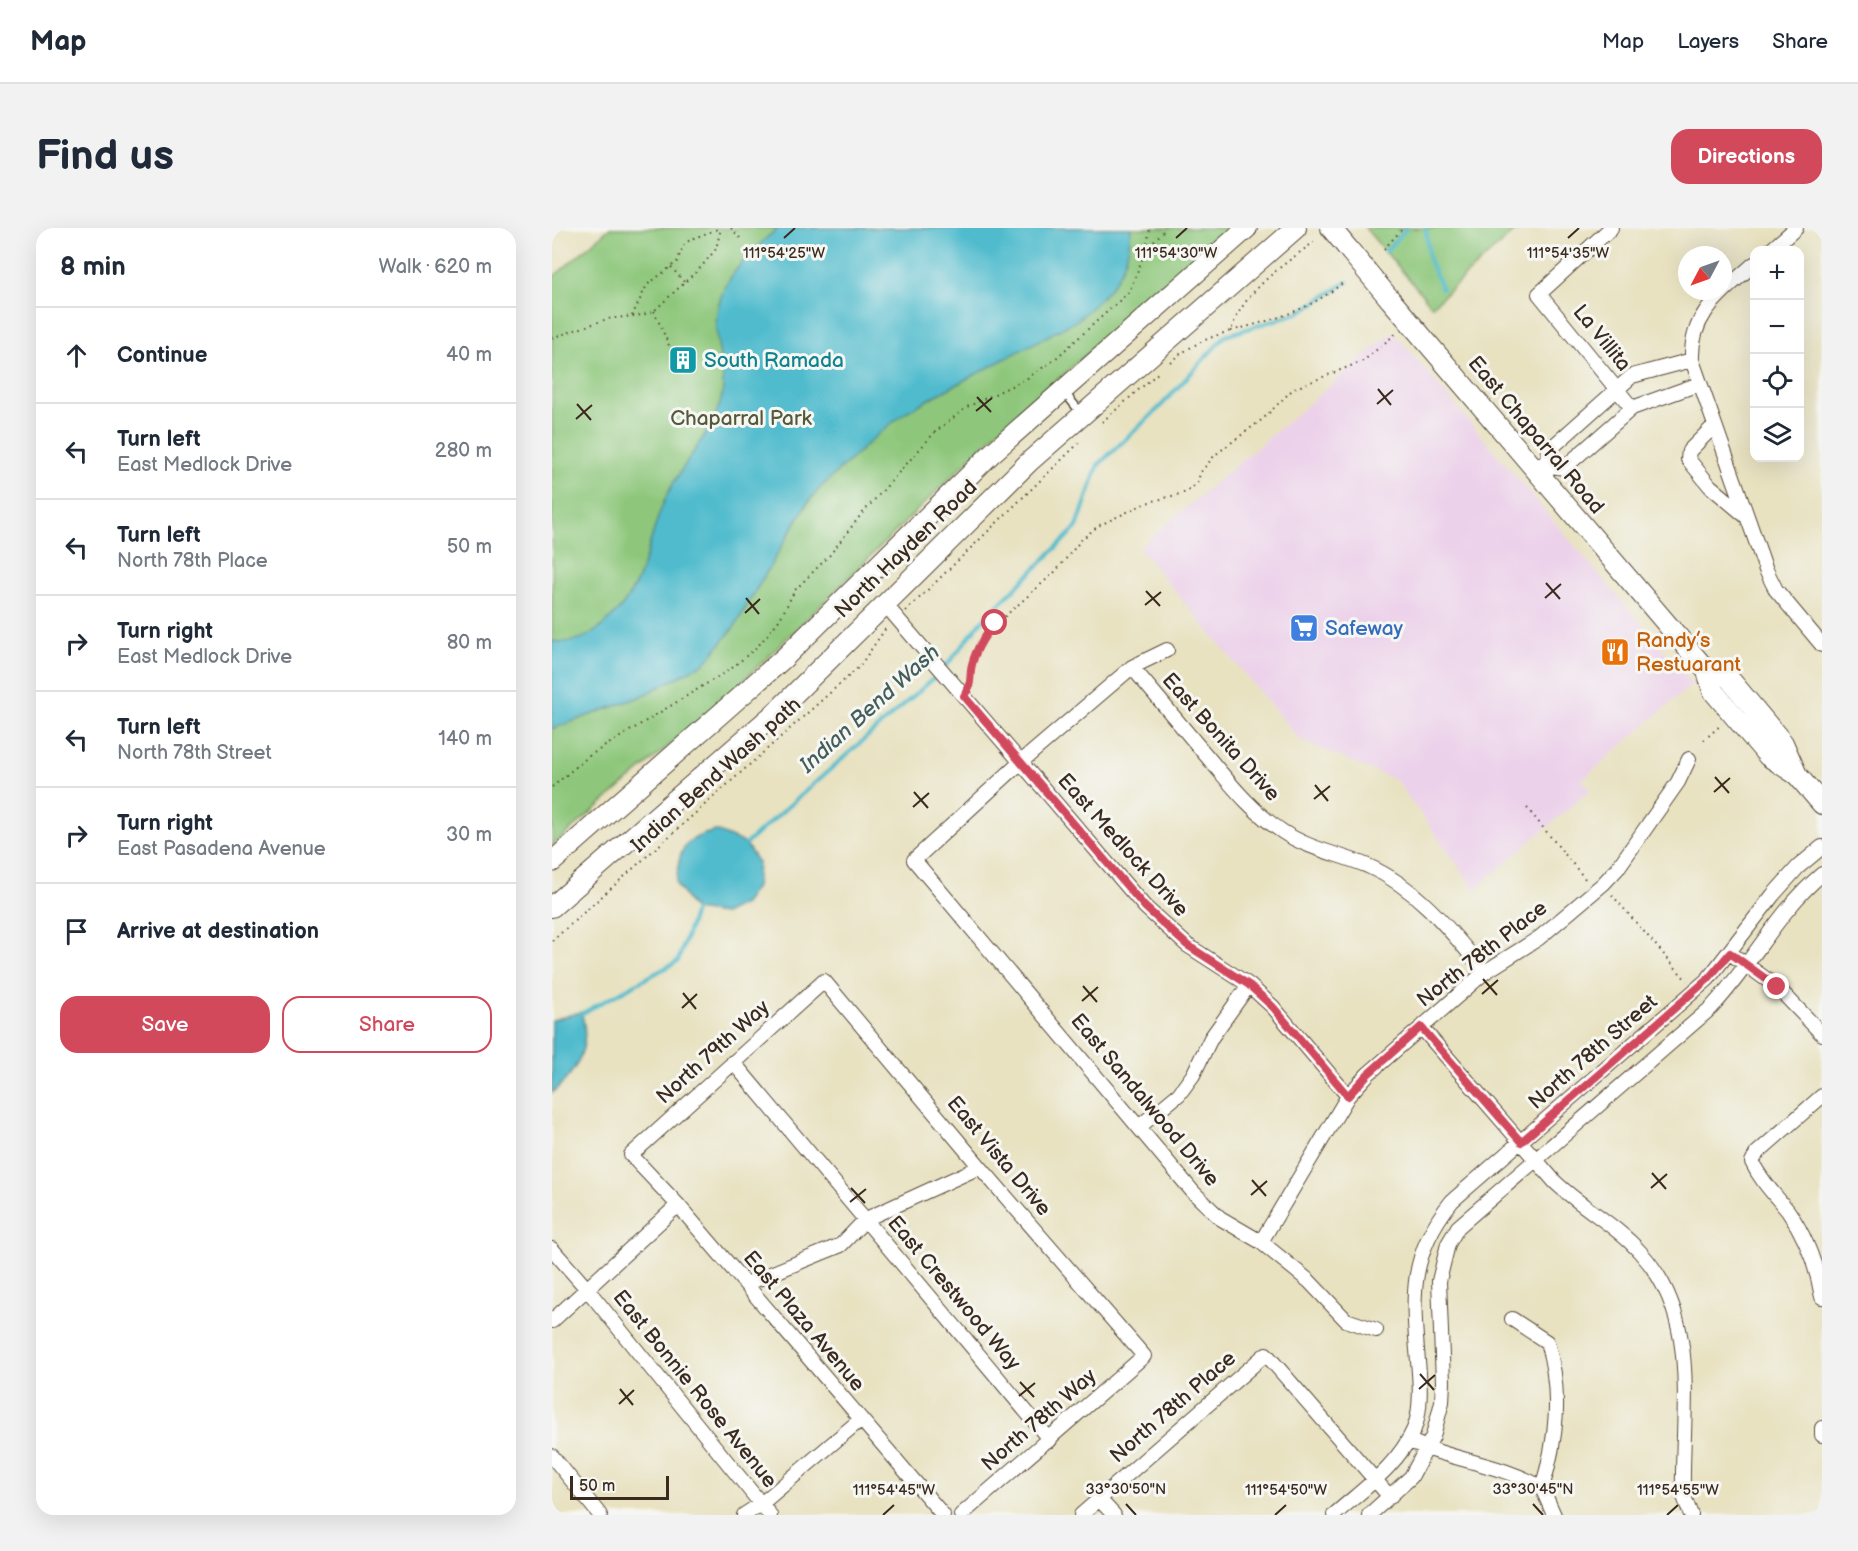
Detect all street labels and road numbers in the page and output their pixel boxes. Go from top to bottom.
street label: La Villita [1568,300,1636,376]
street label: East Chaparral Road [1463,351,1609,519]
street label: North Hayden Road [830,475,982,623]
street label: East Bonita Drive [1157,668,1285,806]
street label: Indian Bend Wash path [626,692,806,858]
street label: East Medlock Drive [1052,768,1194,922]
street label: North 78th Place [1412,895,1552,1013]
street label: North 78th Street [1524,989,1663,1115]
street label: North 79th Way [651,994,775,1109]
street label: East Sandalwood Drive [1065,1009,1225,1191]
street label: East Vista Drive [942,1091,1056,1221]
street label: East Crestwood Way [882,1211,1026,1376]
street label: East Plaza Avenue [738,1246,870,1396]
street label: East Bonnie Rose Avenue [608,1285,782,1493]
street label: North 78th Place [1105,1346,1241,1468]
street label: North 78th Way [977,1363,1102,1477]

